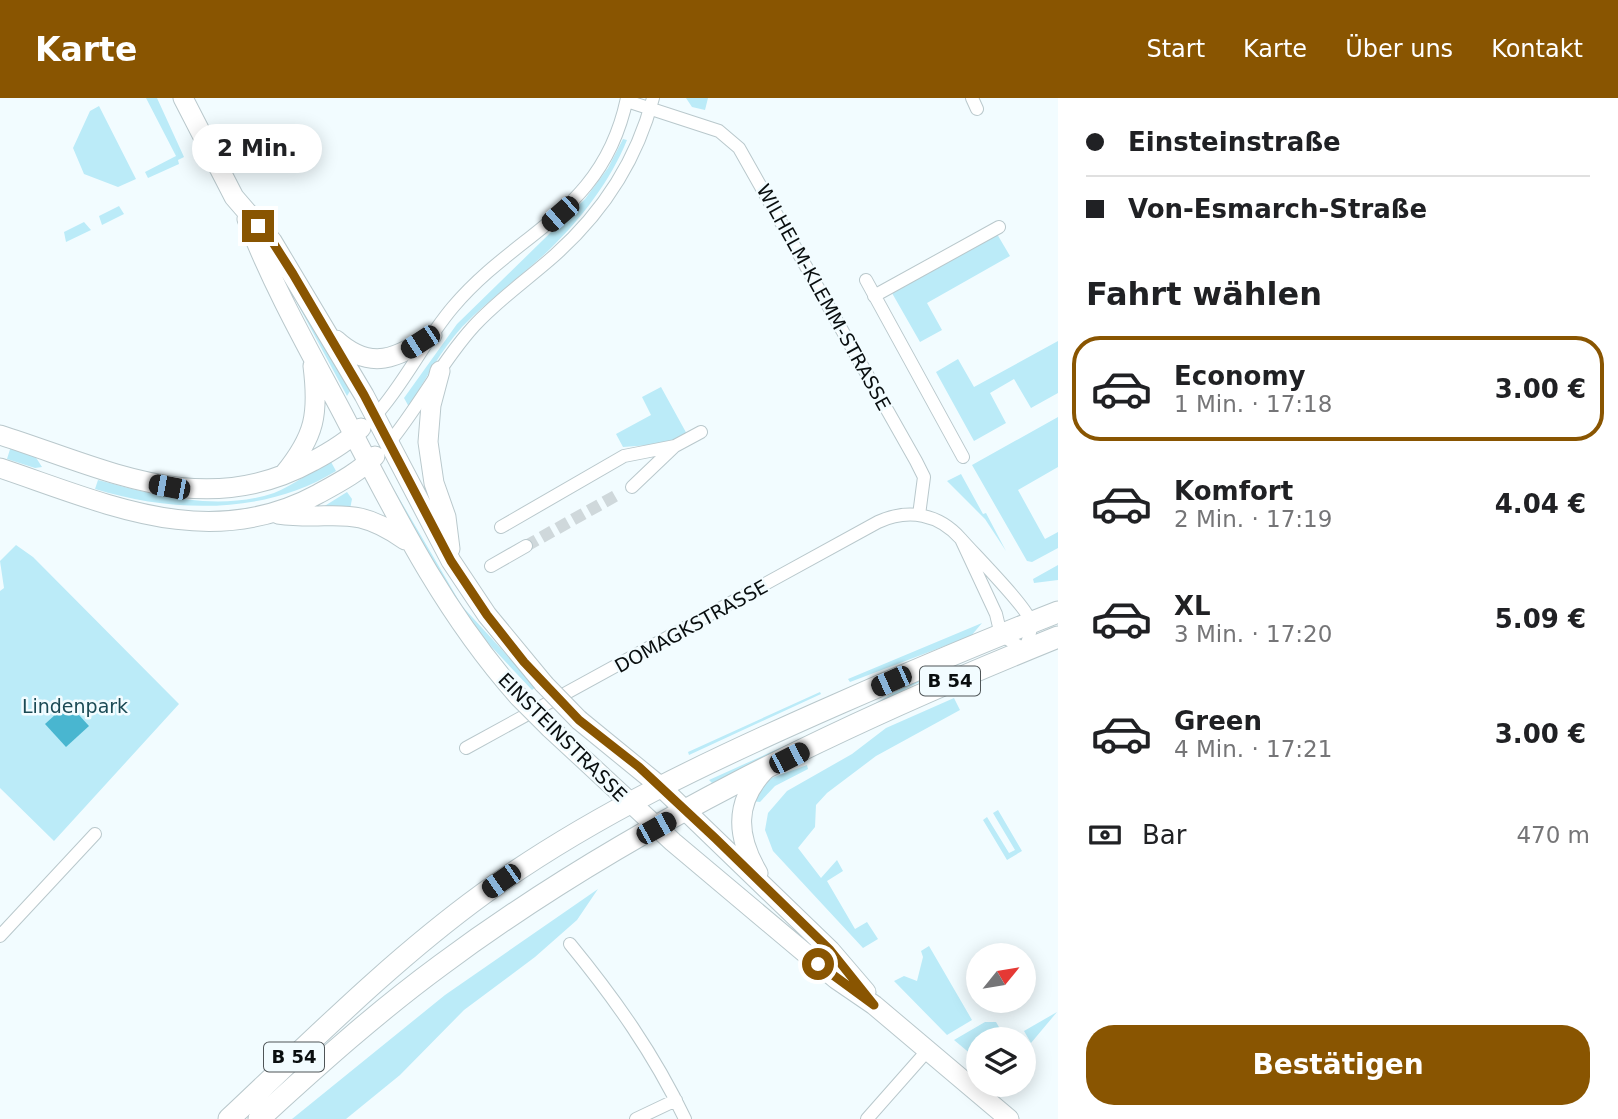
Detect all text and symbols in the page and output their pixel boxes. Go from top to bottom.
text: Karte [35,30,137,69]
text: Start [1146,35,1205,63]
text: Karte [1243,35,1307,63]
text: Über uns [1345,35,1453,63]
text: Kontakt [1491,35,1583,63]
callout: 2 Min. [193,124,323,174]
text: Einsteinstraße [1128,127,1341,157]
text: 2 Min. [217,135,297,161]
street label: WILHELM-KLEMM-STRASSE [753,180,895,414]
car [538,192,583,236]
text: Von-Esmarch-Straße [1128,194,1427,224]
route end [242,210,274,242]
text: Fahrt wählen [1086,275,1322,313]
car [397,322,444,362]
icon: car [1090,357,1153,420]
text: Economy [1174,361,1305,391]
text: 3.00 € [1495,374,1586,404]
text: 1 Min. · 17:18 [1174,391,1332,417]
icon: car [1090,472,1153,535]
car [147,473,192,501]
text: Komfort [1174,476,1293,506]
text: 4.04 € [1495,489,1586,519]
text: 2 Min. · 17:19 [1174,506,1332,532]
street label: DOMAGKSTRASSE [611,575,771,677]
icon: car [1090,587,1153,650]
text: XL [1174,591,1211,621]
text: 5.09 € [1495,604,1586,634]
text: 3 Min. · 17:20 [1174,621,1332,647]
car [868,663,915,699]
road number: B 54 [920,666,980,696]
street label: EINSTEINSTRASSE [494,668,632,806]
park label: Lindenpark [22,695,128,717]
icon: car [1090,702,1153,765]
text: Green [1174,706,1262,736]
text: 3.00 € [1495,719,1586,749]
text: 4 Min. · 17:21 [1174,736,1332,762]
car [766,739,813,777]
car [633,809,680,847]
icon: cash [1086,816,1124,854]
text: Bar [1142,820,1186,850]
text: 470 m [1516,822,1590,848]
car [478,860,525,902]
north arrow [966,943,1036,1013]
map controls [966,943,1036,1097]
route start [802,948,834,980]
button: Bestätigen [1086,1025,1590,1105]
button: layers [966,1027,1036,1097]
road number: B 54 [264,1042,324,1072]

